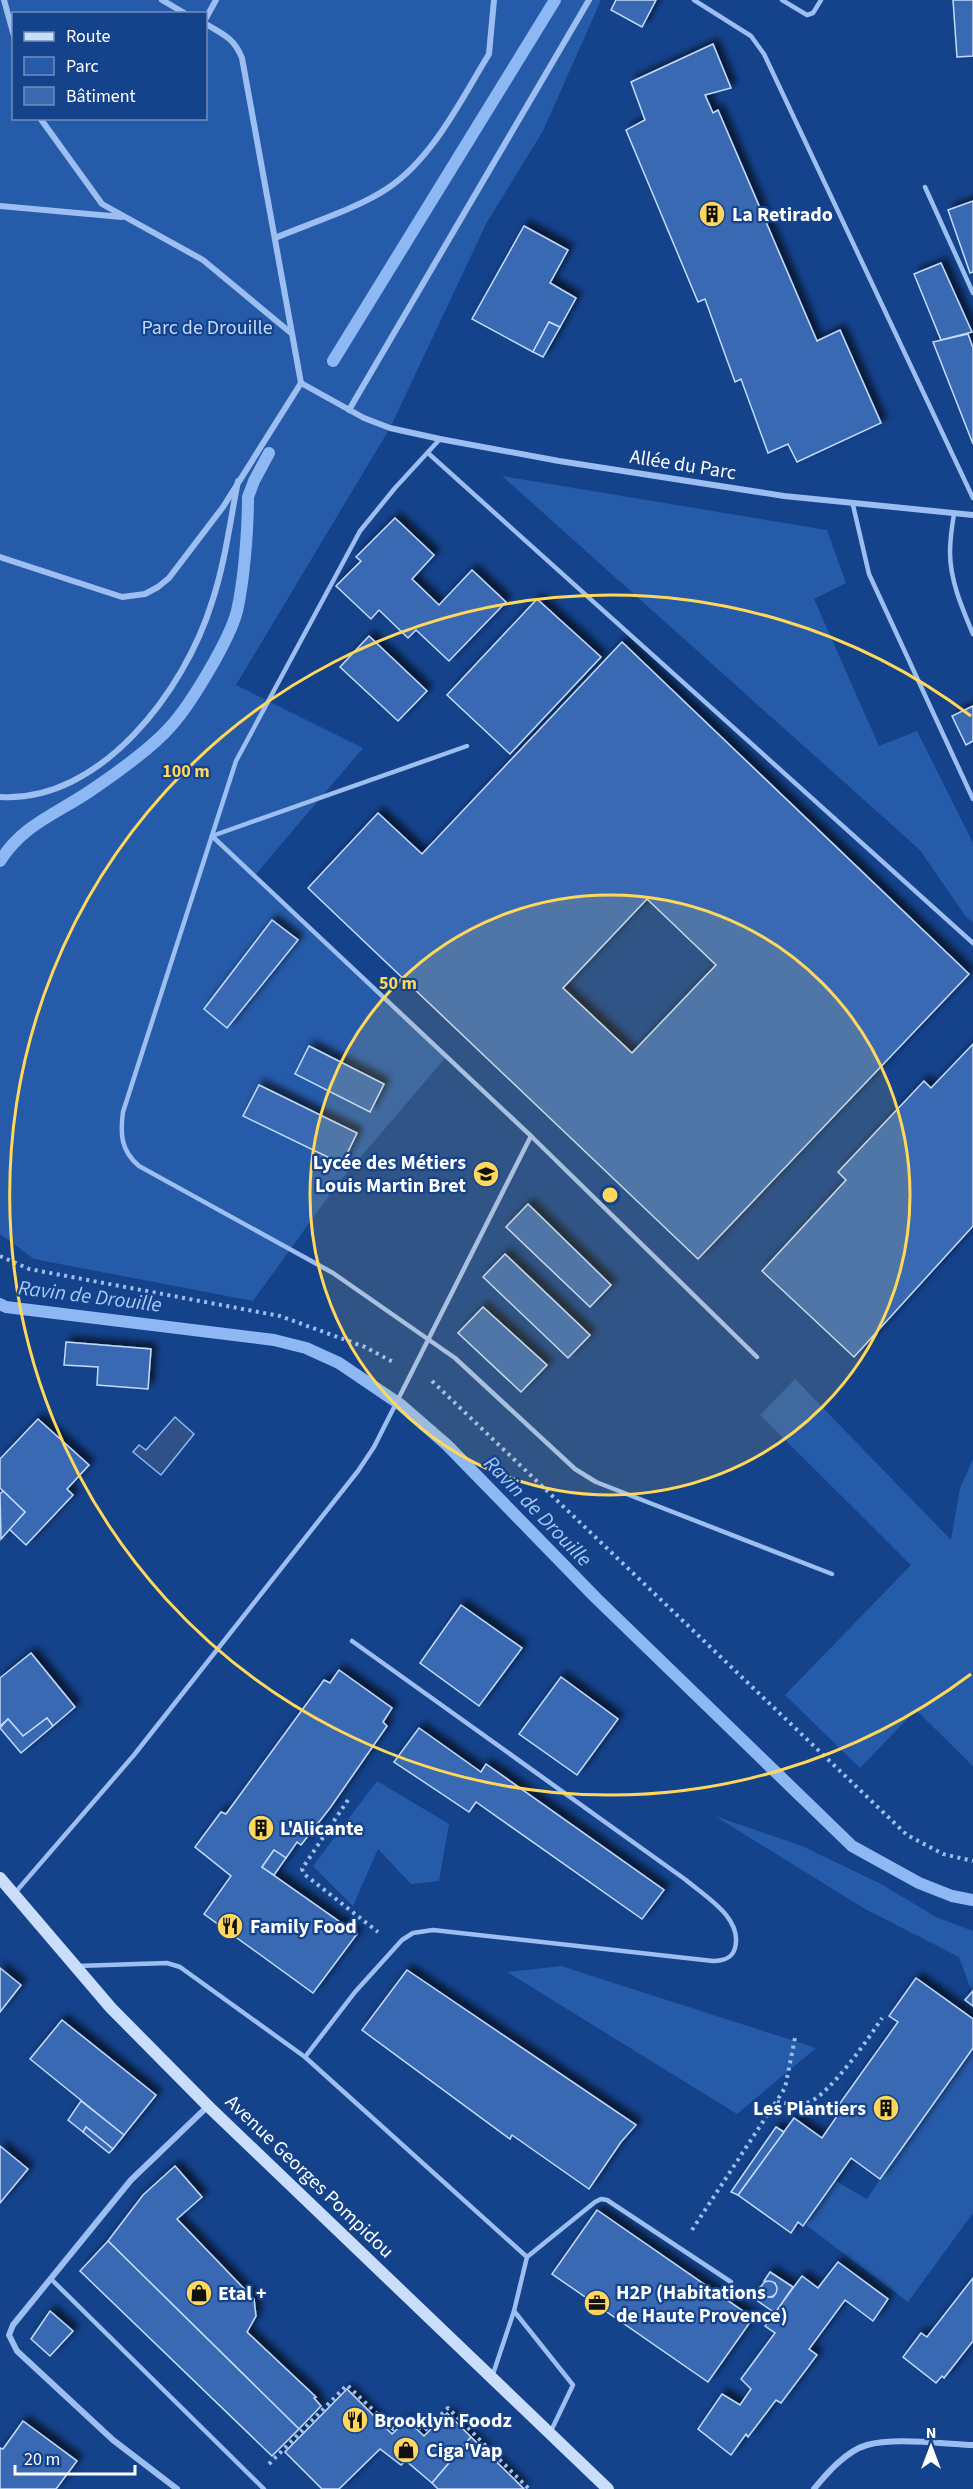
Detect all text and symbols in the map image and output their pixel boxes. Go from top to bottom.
legend [12,12,207,120]
text: Route [66,24,110,49]
text: Parc [66,54,99,79]
text: Bâtiment [66,84,136,109]
building icon: La Retirado [697,199,727,229]
place label: La Retirado [732,201,833,229]
park label: Parc de Drouille [141,314,273,342]
street label: Allée du Parc [628,443,738,487]
text: 100 m [162,759,210,784]
text: 50 m [379,971,417,996]
place label: Lycée des Métiers Louis Martin Bret [313,1149,466,1200]
school or university icon: Lycée des Métiers Louis Martin Bret [471,1159,501,1189]
centre of rings [600,1185,620,1205]
water label: Ravin de Drouille [16,1272,164,1320]
water label: Ravin de Drouille [477,1449,599,1573]
building icon: L'Alicante [246,1813,276,1843]
place label: L'Alicante [280,1815,364,1843]
restaurant icon: Family Food [215,1911,245,1941]
place label: Family Food [250,1913,357,1941]
street label: Avenue Georges Pompidou [219,2089,400,2265]
building icon: Les Plantiers [871,2093,901,2123]
place label: Les Plantiers [753,2095,866,2123]
shop icon: Etal + [184,2278,214,2308]
place label: H2P (Habitations de Haute Provence) [616,2279,788,2330]
place label: Etal + [218,2280,266,2308]
office icon: H2P (Habitations de Haute Provence) [582,2288,612,2318]
restaurant icon: Brooklyn Foodz [340,2405,370,2435]
place label: Brooklyn Foodz [374,2407,512,2435]
north arrow [901,2417,961,2477]
text: N [926,2422,936,2444]
shop icon: Ciga'Vap [391,2435,421,2465]
place label: Ciga'Vap [426,2437,502,2465]
scale bar [15,2438,135,2476]
text: 20 m [24,2447,60,2472]

